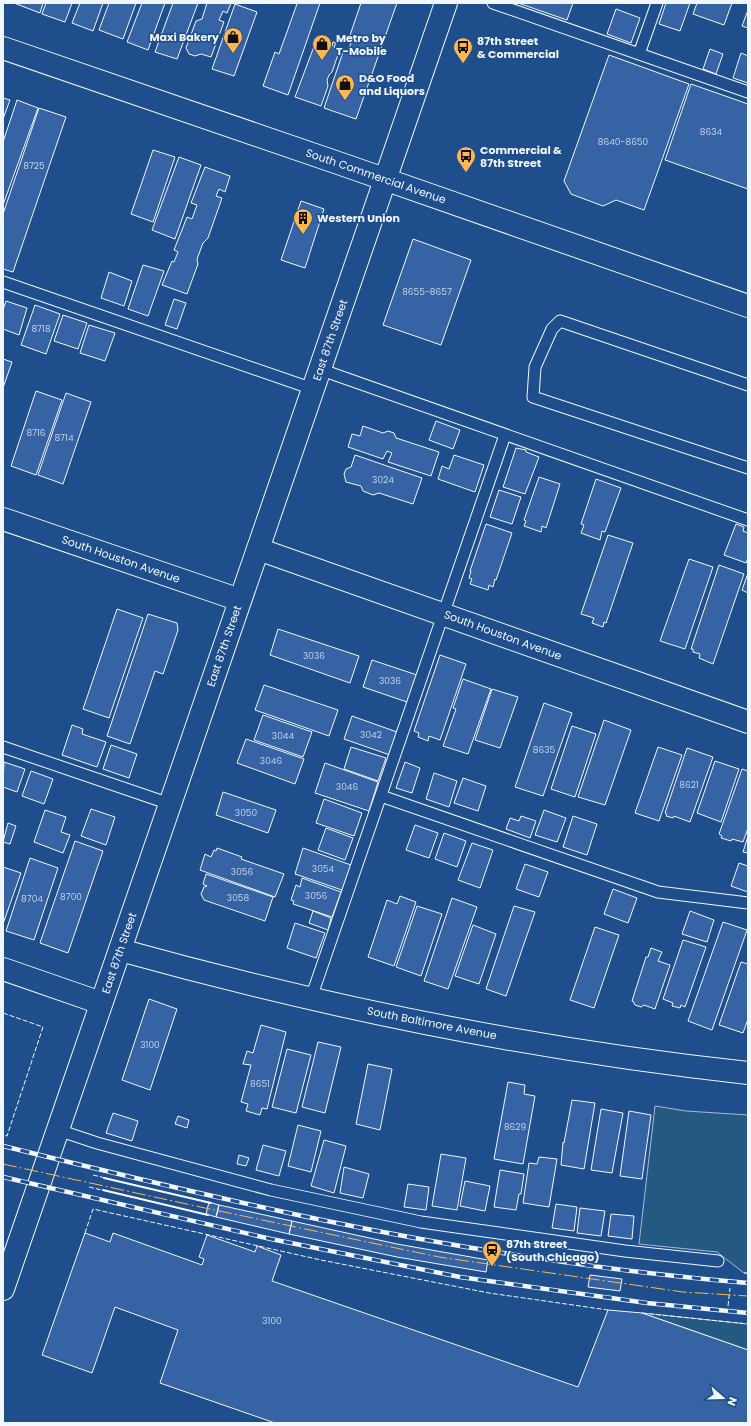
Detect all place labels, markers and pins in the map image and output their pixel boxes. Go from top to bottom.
shop icon: Maxi Bakery [222,26,244,54]
place label: Maxi Bakery [149,29,219,45]
place label: Metro by T-Mobile [336,30,387,59]
shop icon: Metro by T-Mobile [311,33,333,61]
place label: 87th Street & Commercial [477,33,559,62]
bus stop icon: 87th Street & Commercial [452,36,474,64]
place label: D&O Food and Liquors [359,70,425,99]
shop icon: D&O Food and Liquors [334,73,356,101]
place label: Commercial & 87th Street [480,142,562,171]
bus stop icon: Commercial & 87th Street [455,145,477,173]
building icon: Western Union [292,207,314,235]
place label: Western Union [317,210,400,226]
place label: 87th Street (South Chicago) [506,1236,600,1265]
station icon: 87th Street (South Chicago) [481,1239,503,1267]

